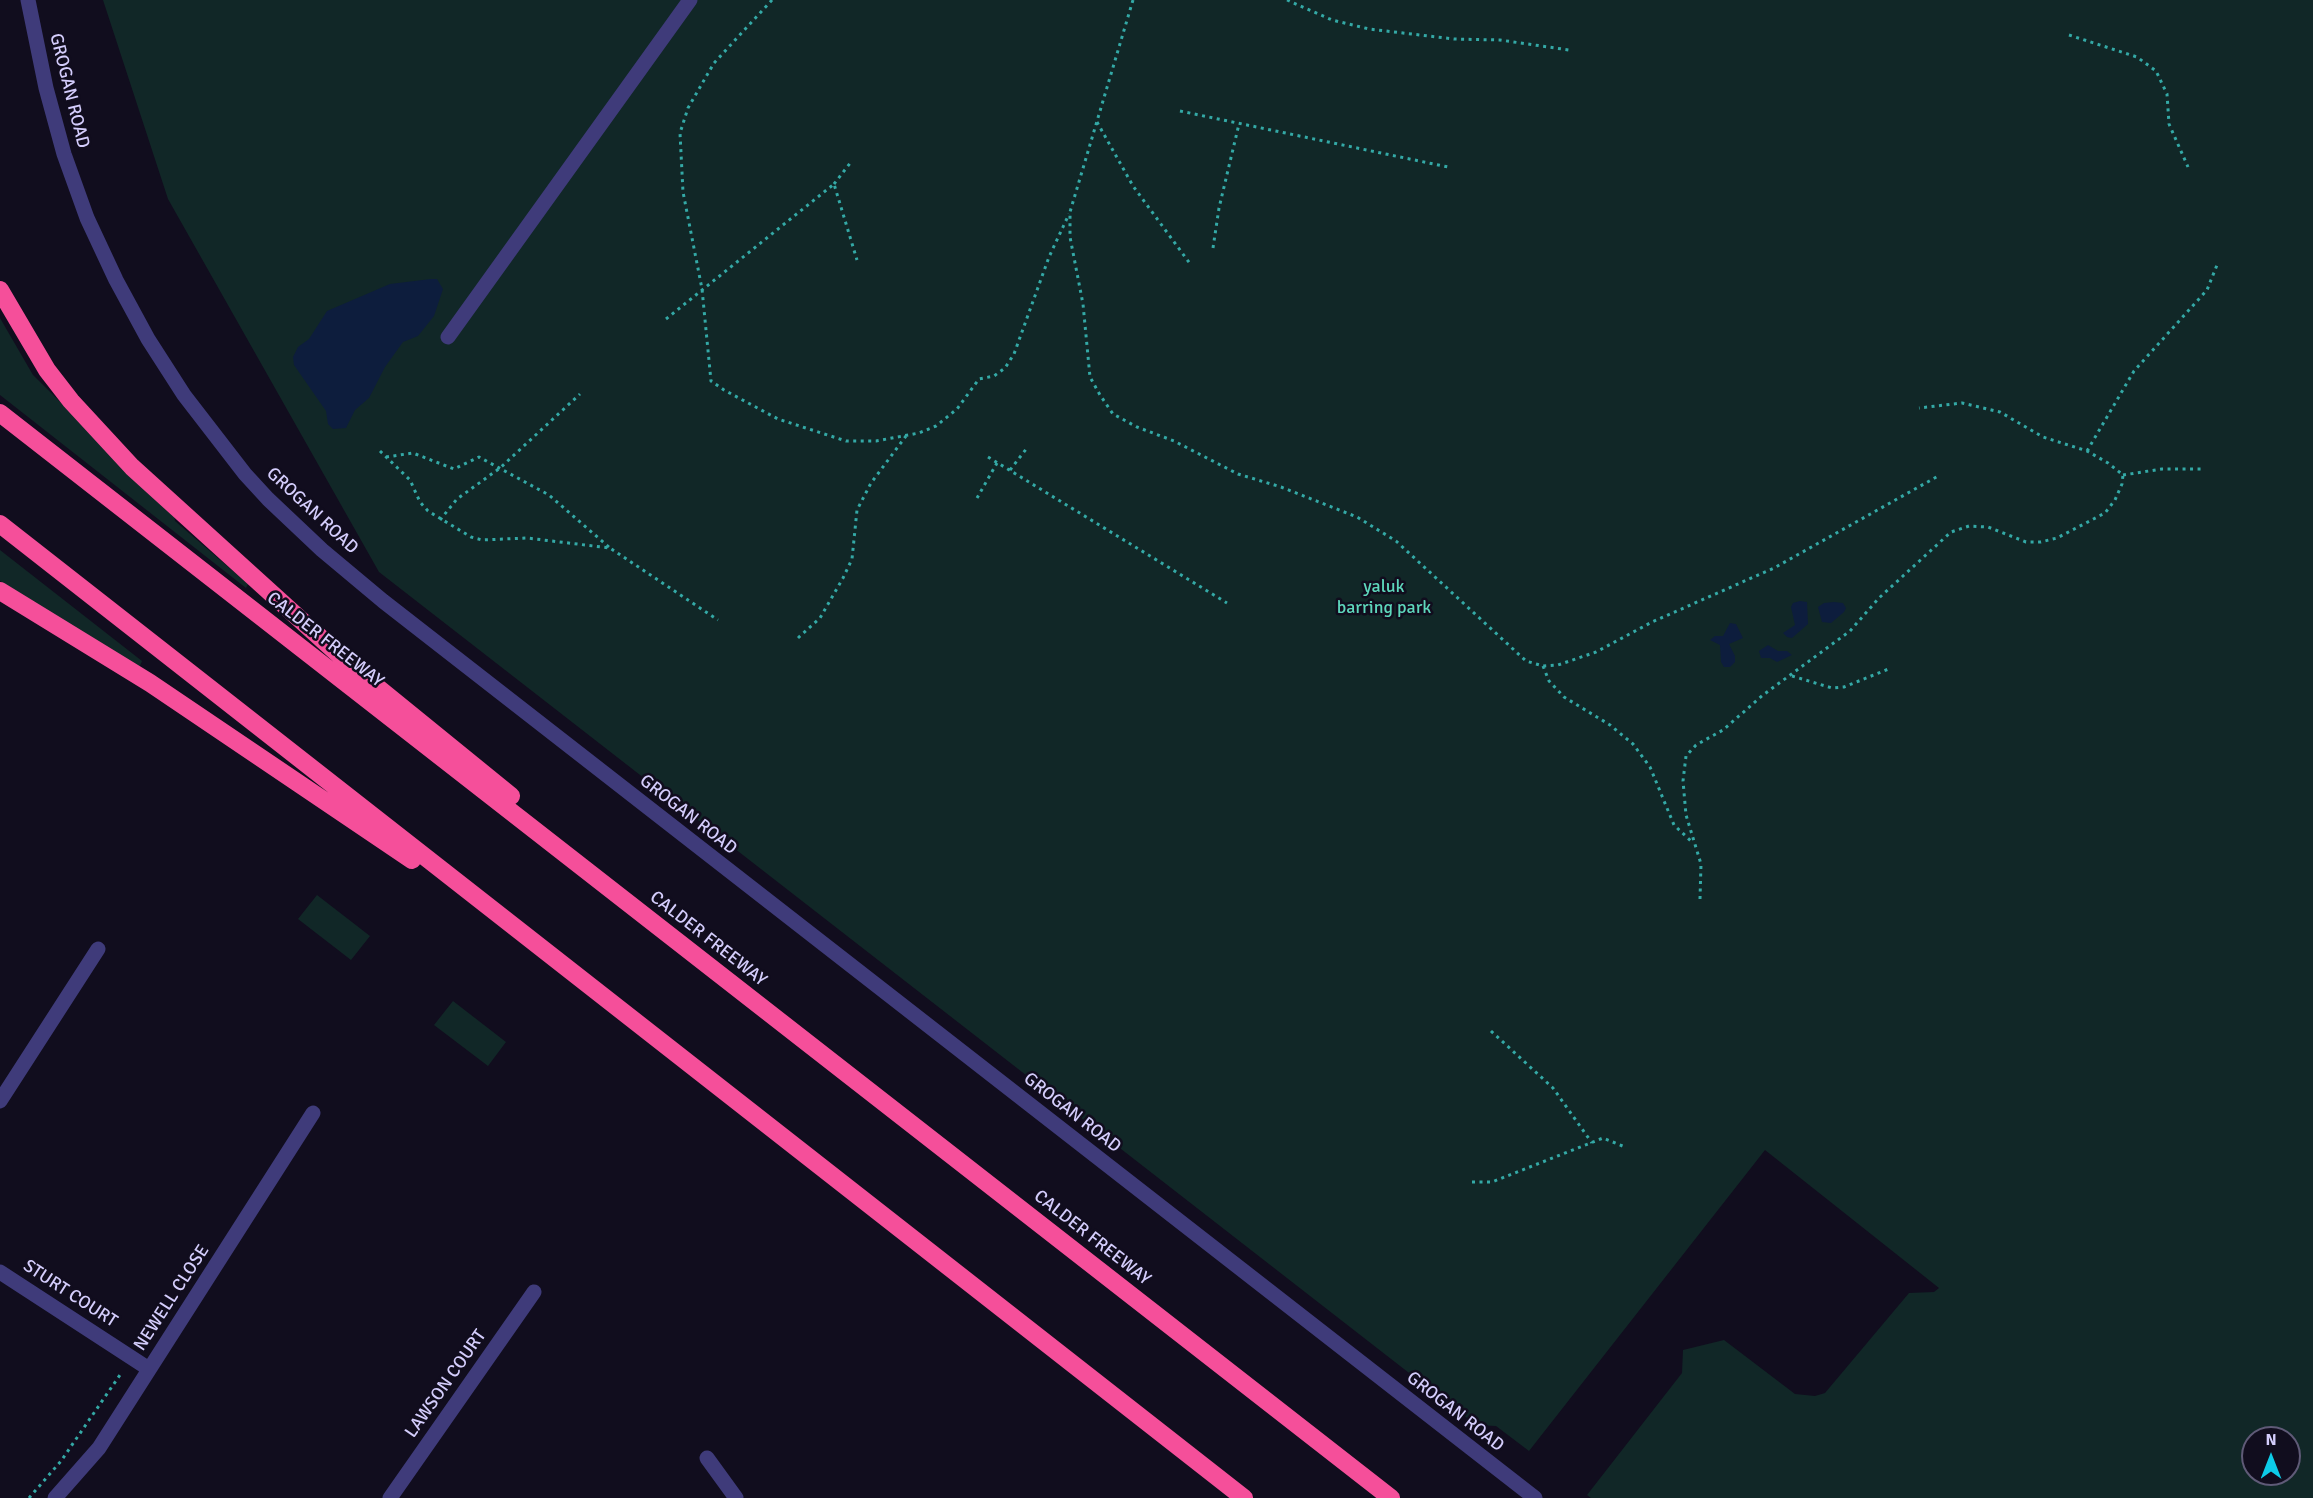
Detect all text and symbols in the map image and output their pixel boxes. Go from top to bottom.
street label: GROGAN ROAD [44,31,94,151]
street label: GROGAN ROAD [262,463,362,559]
park label: yaluk barring park [1337,576,1431,618]
street label: CALDER FREEWAY [262,588,388,692]
street label: GROGAN ROAD [635,770,741,860]
street label: CALDER FREEWAY [645,887,771,991]
street label: GROGAN ROAD [1019,1068,1125,1158]
street label: CALDER FREEWAY [1029,1186,1155,1290]
street label: NEWELL CLOSE [130,1241,214,1355]
street label: STURT COURT [19,1256,121,1332]
street label: LAWSON COURT [401,1326,491,1442]
street label: GROGAN ROAD [1402,1367,1508,1457]
north arrow [2241,1426,2301,1486]
text: N [2265,1430,2277,1450]

